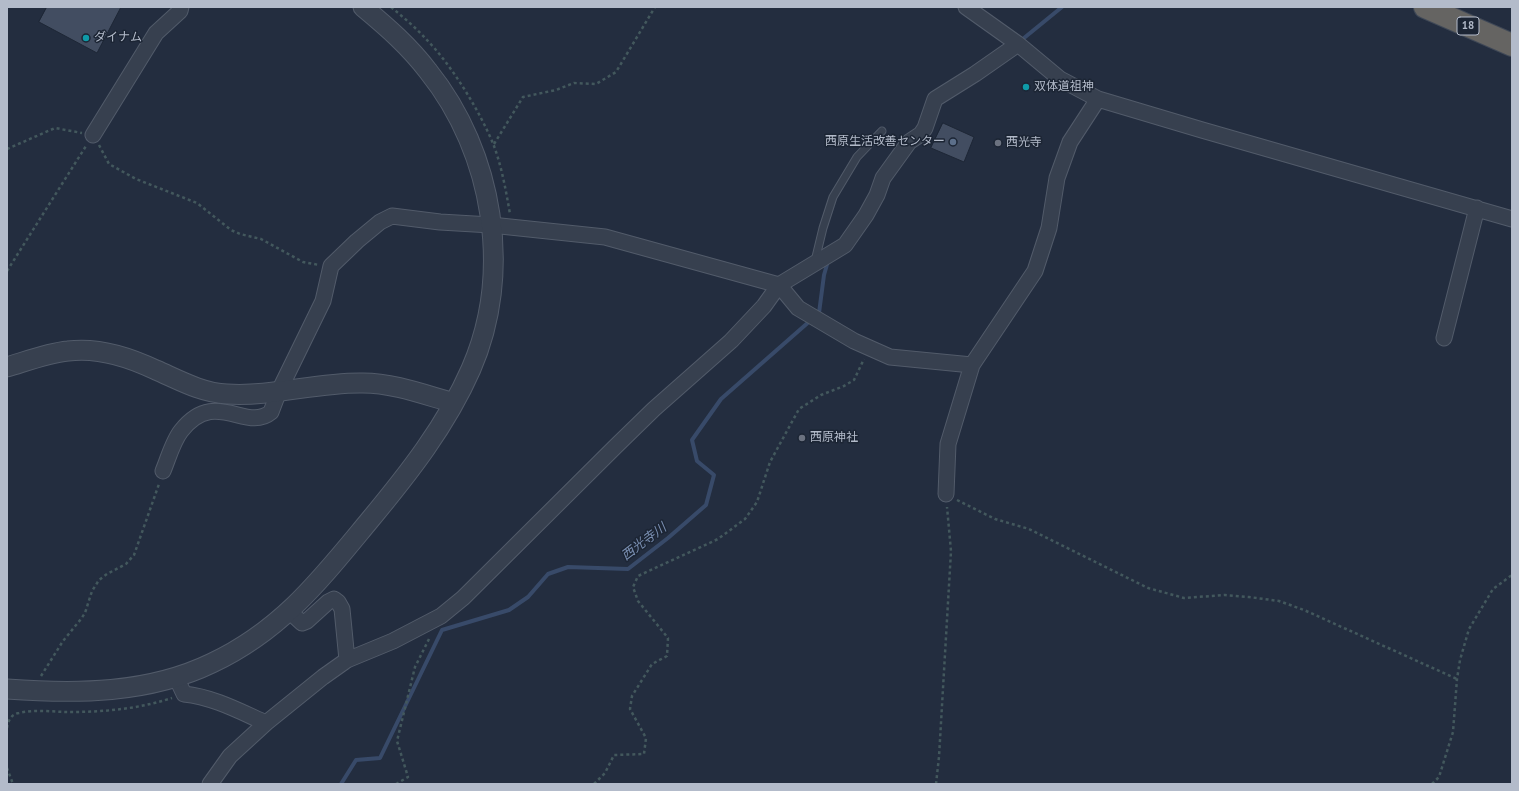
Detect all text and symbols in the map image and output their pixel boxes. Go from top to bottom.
road number: 18 [1457,17,1479,35]
place label: ダイナム [94,31,142,45]
marker: ダイナム [81,33,91,43]
place label: 双体道祖神 [1034,80,1094,94]
marker: 双体道祖神 [1021,82,1031,92]
place label: 西原生活改善センター [825,135,945,149]
place label: 西光寺 [1006,136,1042,150]
marker: 西原生活改善センター [948,137,958,147]
marker: 西光寺 [993,138,1003,148]
place label: 西原神社 [810,431,858,445]
marker: 西原神社 [797,433,807,443]
water label: 西光寺川 [619,520,669,564]

